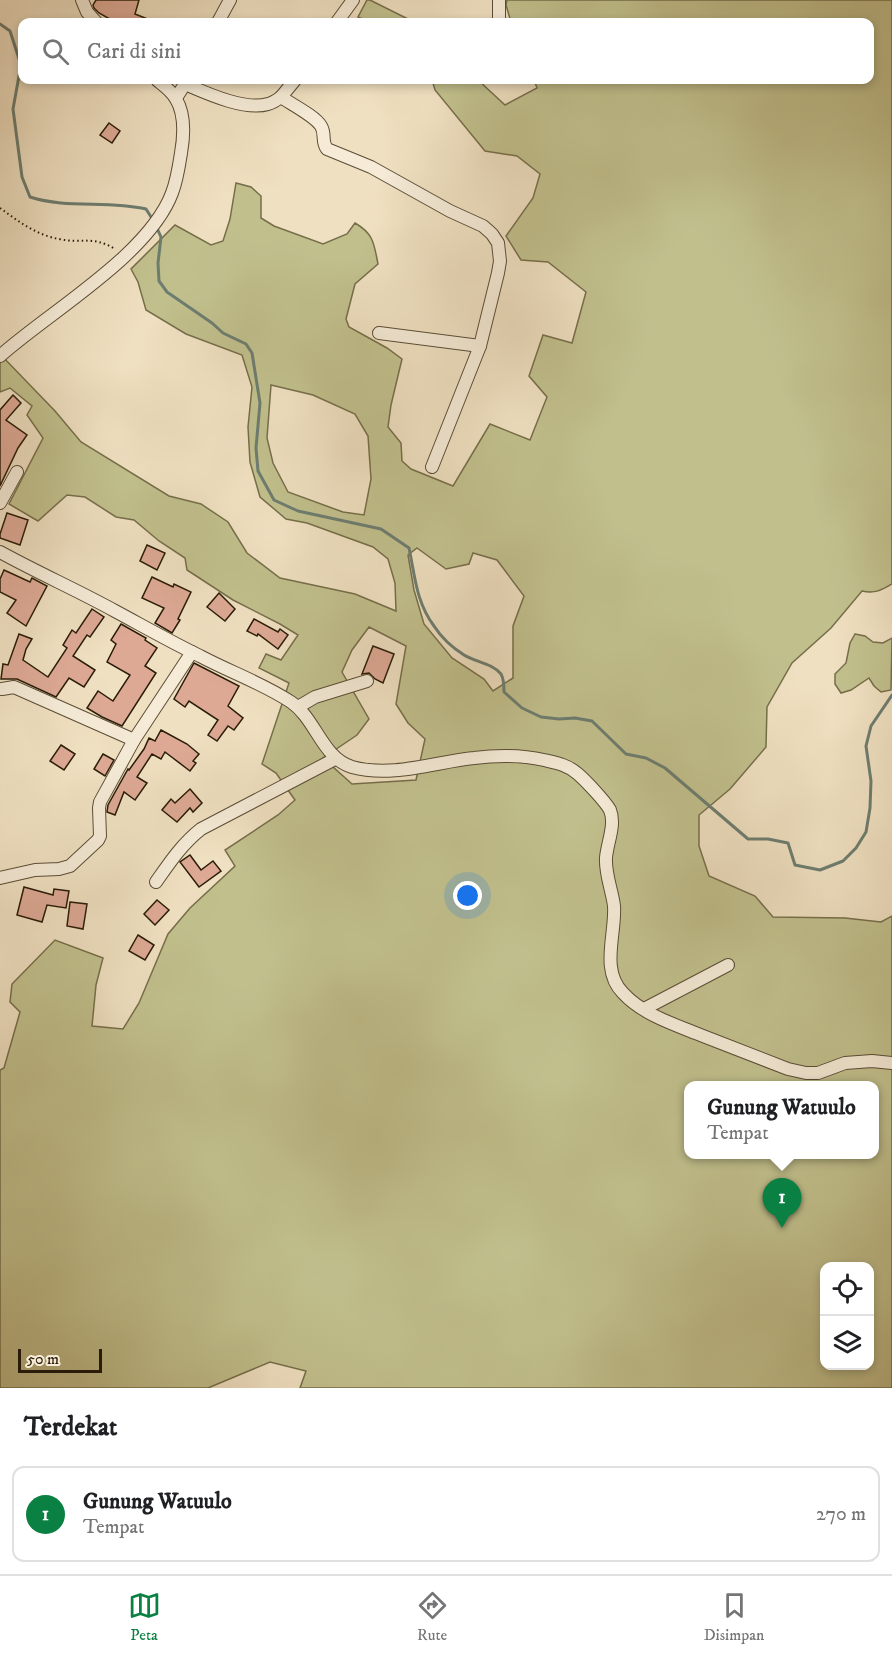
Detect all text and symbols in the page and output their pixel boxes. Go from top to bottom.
search box [18,18,874,84]
icon: search [39,35,72,68]
text: Cari di sini [87,38,181,65]
your location [453,881,482,910]
popup [684,1081,879,1159]
text: Gunung Watuulo [707,1094,856,1121]
text: Tempat [707,1121,769,1146]
pin: 1 [762,1178,802,1228]
map controls [820,1262,874,1370]
button: locate [820,1262,874,1316]
button: layers [820,1316,874,1370]
scale bar [18,1346,102,1374]
text: 50 m [27,1349,59,1369]
text: Terdekat [24,1411,117,1444]
text: Gunung Watuulo [83,1488,232,1515]
text: 1 [42,1502,49,1527]
text: 270 m [816,1502,866,1527]
text: Tempat [83,1515,144,1540]
tab: Peta [128,1589,161,1645]
tab: Rute [416,1589,449,1645]
tab: Disimpan [704,1589,764,1645]

